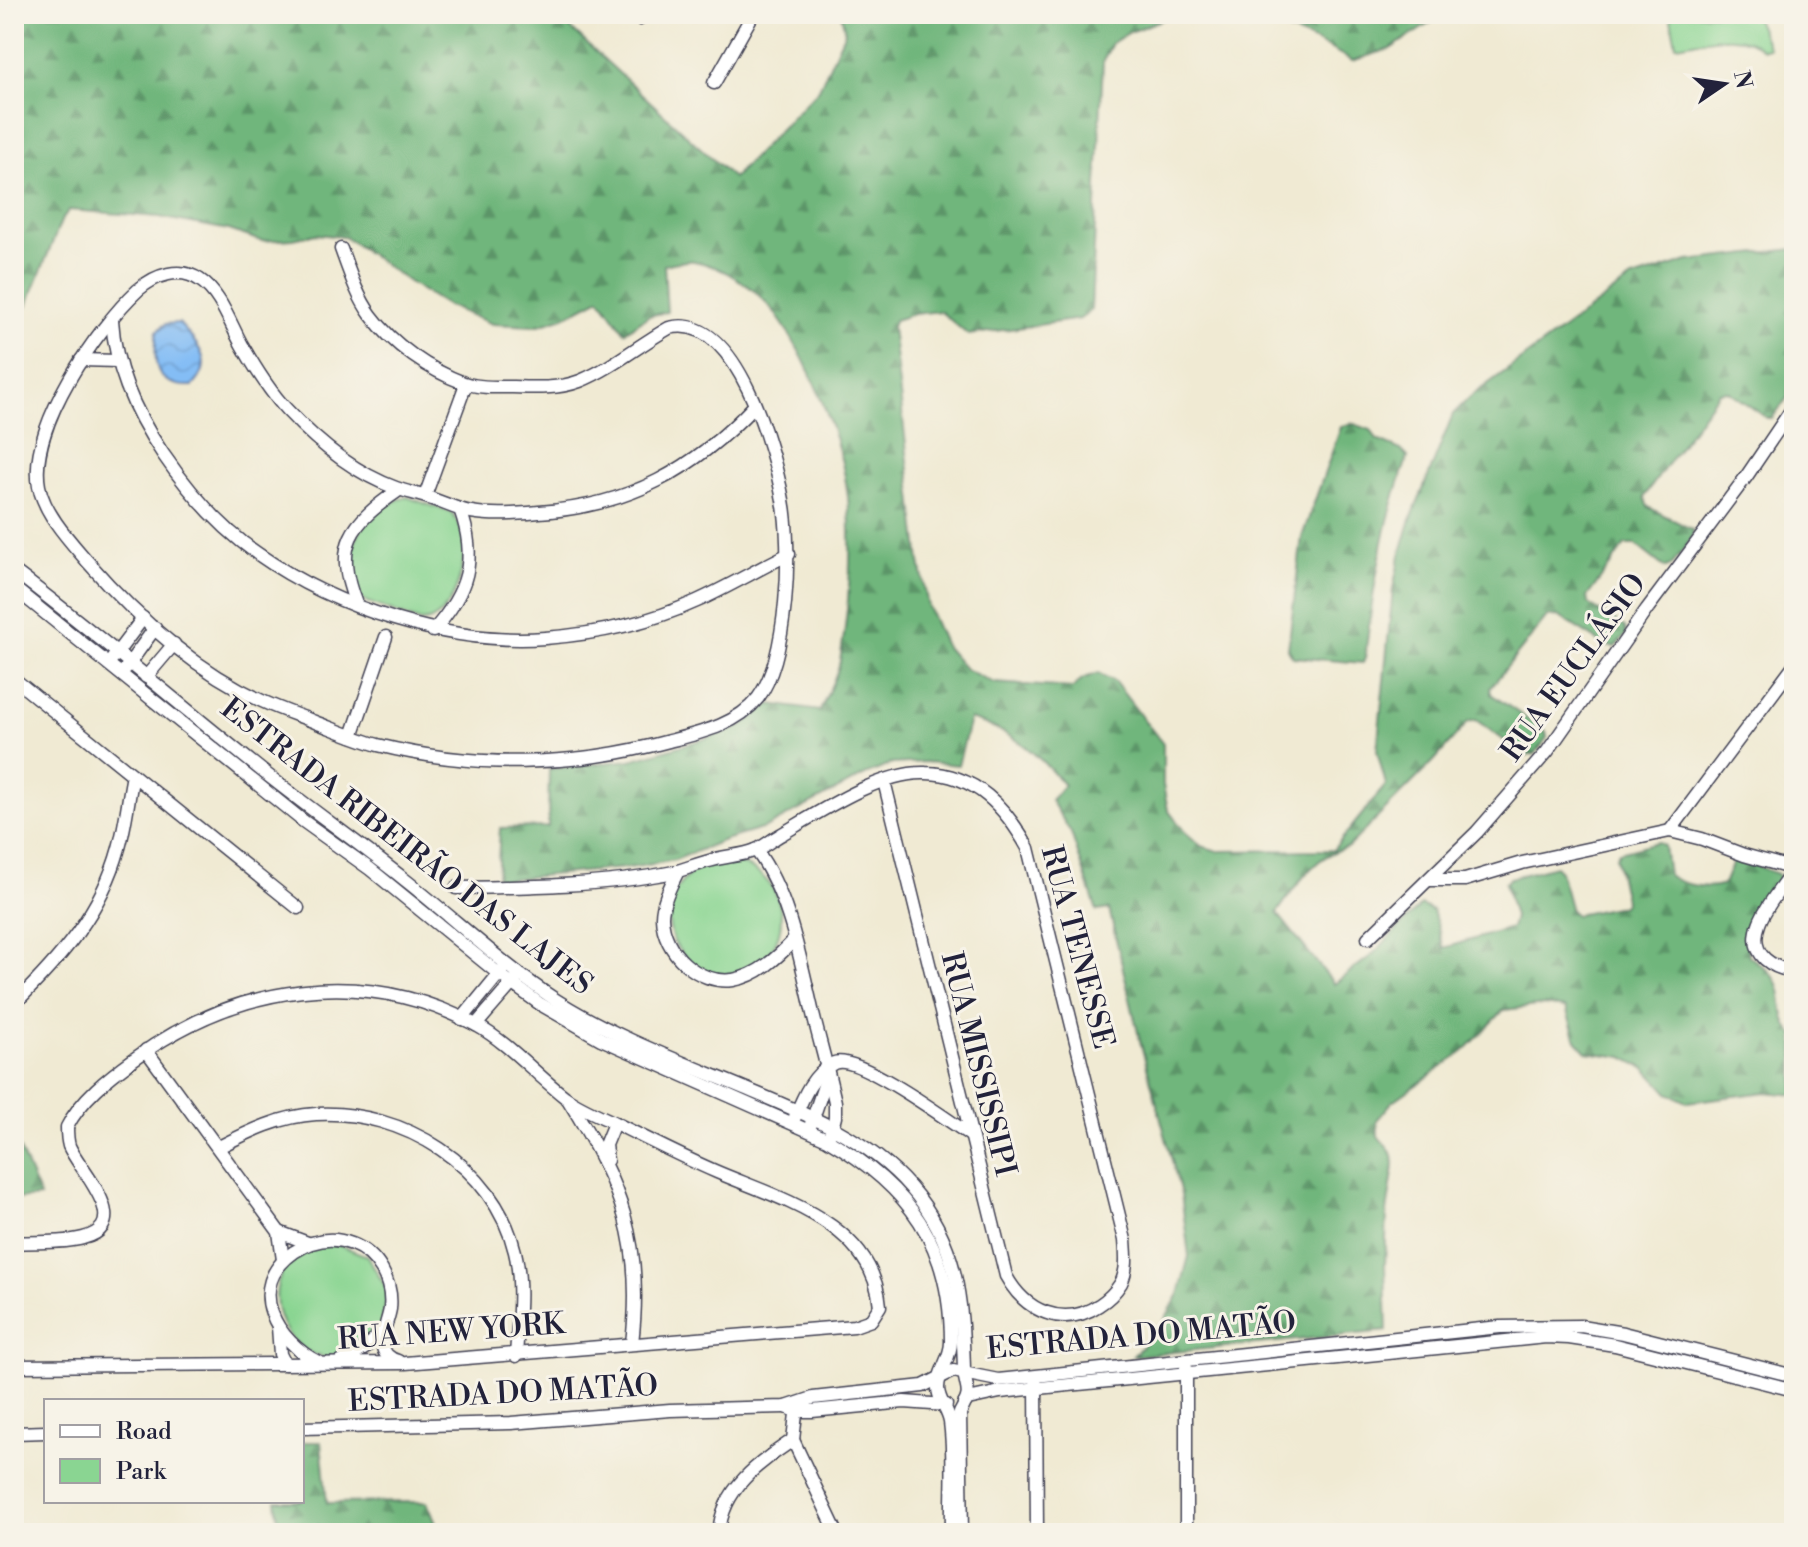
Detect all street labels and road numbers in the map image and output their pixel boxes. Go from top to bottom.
street label: RUA EUCLÁSIO [1491,565,1655,769]
street label: ESTRADA RIBEIRÃO DAS LAJES [213,688,601,1004]
street label: RUA TENESSE [1032,842,1122,1053]
street label: RUA MISSISSIPI [932,948,1024,1181]
street label: ESTRADA DO MATÃO [985,1302,1297,1368]
street label: RUA NEW YORK [336,1305,568,1359]
street label: ESTRADA DO MATÃO [347,1365,659,1421]

